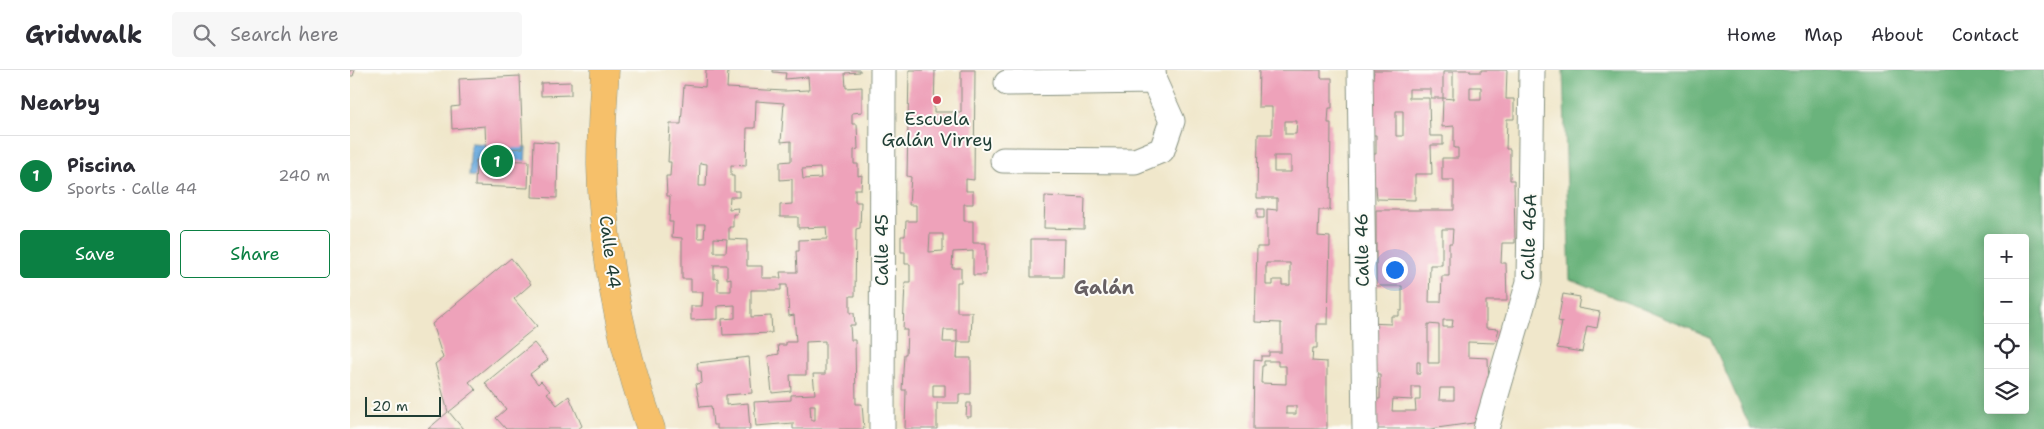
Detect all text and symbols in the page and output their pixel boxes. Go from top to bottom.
search box [172,12,522,57]
text: Gridwalk [25,19,142,51]
icon: search [190,21,218,49]
text: Search here [230,22,339,47]
text: Home [1727,23,1776,47]
text: Map [1804,23,1843,47]
text: About [1871,23,1924,47]
text: Contact [1952,23,2019,47]
text: Nearby [20,89,100,117]
marker: Escuela Galán Virrey [931,94,943,106]
place label: Escuela Galán Virrey [881,107,993,152]
pin: 1 [481,142,513,180]
text: Piscina [67,153,136,178]
text: 1 [32,165,40,186]
text: 240 m [278,165,330,186]
text: Sports · Calle 44 [67,178,197,199]
street label: Calle 46A [1515,193,1543,281]
street label: Calle 46 [1349,213,1375,287]
street label: Calle 44 [594,214,626,290]
street label: Calle 45 [870,214,894,286]
button: Save [20,230,170,278]
button: Share [180,230,330,278]
map controls [1984,234,2029,414]
button: + [1984,234,2029,279]
your location [1382,257,1408,283]
district label: Galán [1074,275,1134,300]
button: − [1984,279,2029,324]
button: locate [1984,324,2029,369]
button: layers [1984,369,2029,414]
scale bar [365,394,441,417]
text: 20 m [372,397,408,415]

